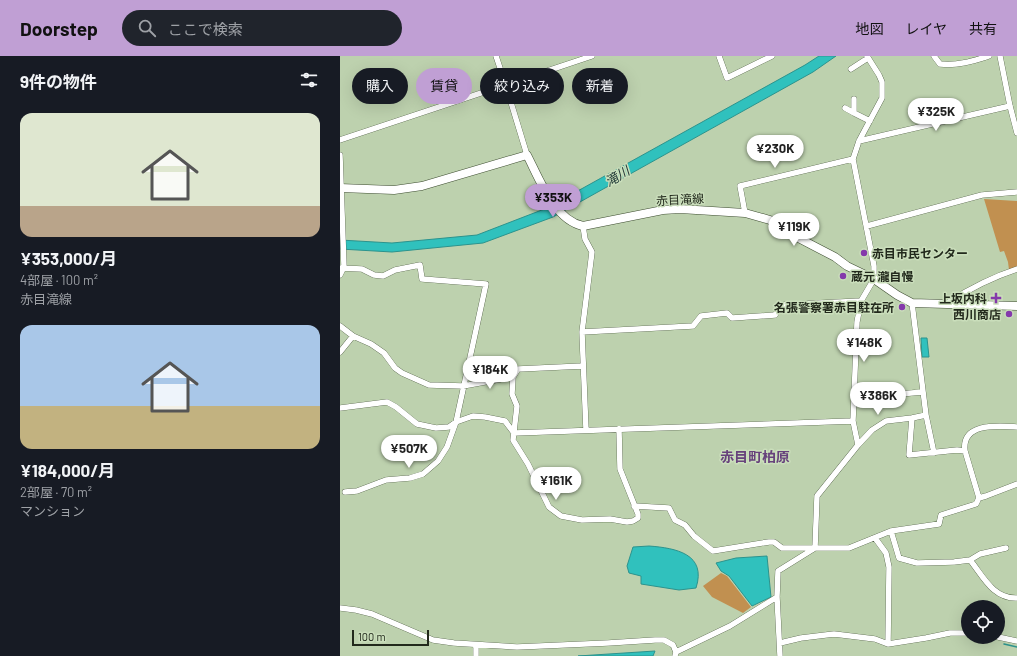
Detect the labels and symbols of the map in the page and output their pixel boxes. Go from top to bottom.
pin: ¥325K [908,98,964,132]
pin: ¥230K [747,135,803,169]
water label: 滝川 [602,161,634,190]
pin: ¥353K [525,184,581,218]
street label: 赤目滝線 [656,191,704,207]
pin: ¥119K [766,213,822,247]
place label: 赤目市民センター [872,246,968,260]
marker: 赤目市民センター [859,248,869,258]
place label: 蔵元 瀧自慢 [851,269,913,283]
marker: 蔵元 瀧自慢 [838,271,848,281]
place label: 上坂内科 [939,291,987,305]
marker: 上坂内科 [990,292,1002,304]
place label: 名張警察署赤目駐在所 [774,300,894,314]
marker: 名張警察署赤目駐在所 [897,302,907,312]
place label: 西川商店 [953,307,1001,321]
marker: 西川商店 [1004,309,1014,319]
pin: ¥148K [836,329,892,363]
pin: ¥184K [462,356,518,390]
pin: ¥386K [850,382,906,416]
pin: ¥507K [381,435,437,469]
district label: 赤目町柏原 [720,448,790,465]
pin: ¥161K [528,467,584,501]
scale bar [352,628,429,647]

